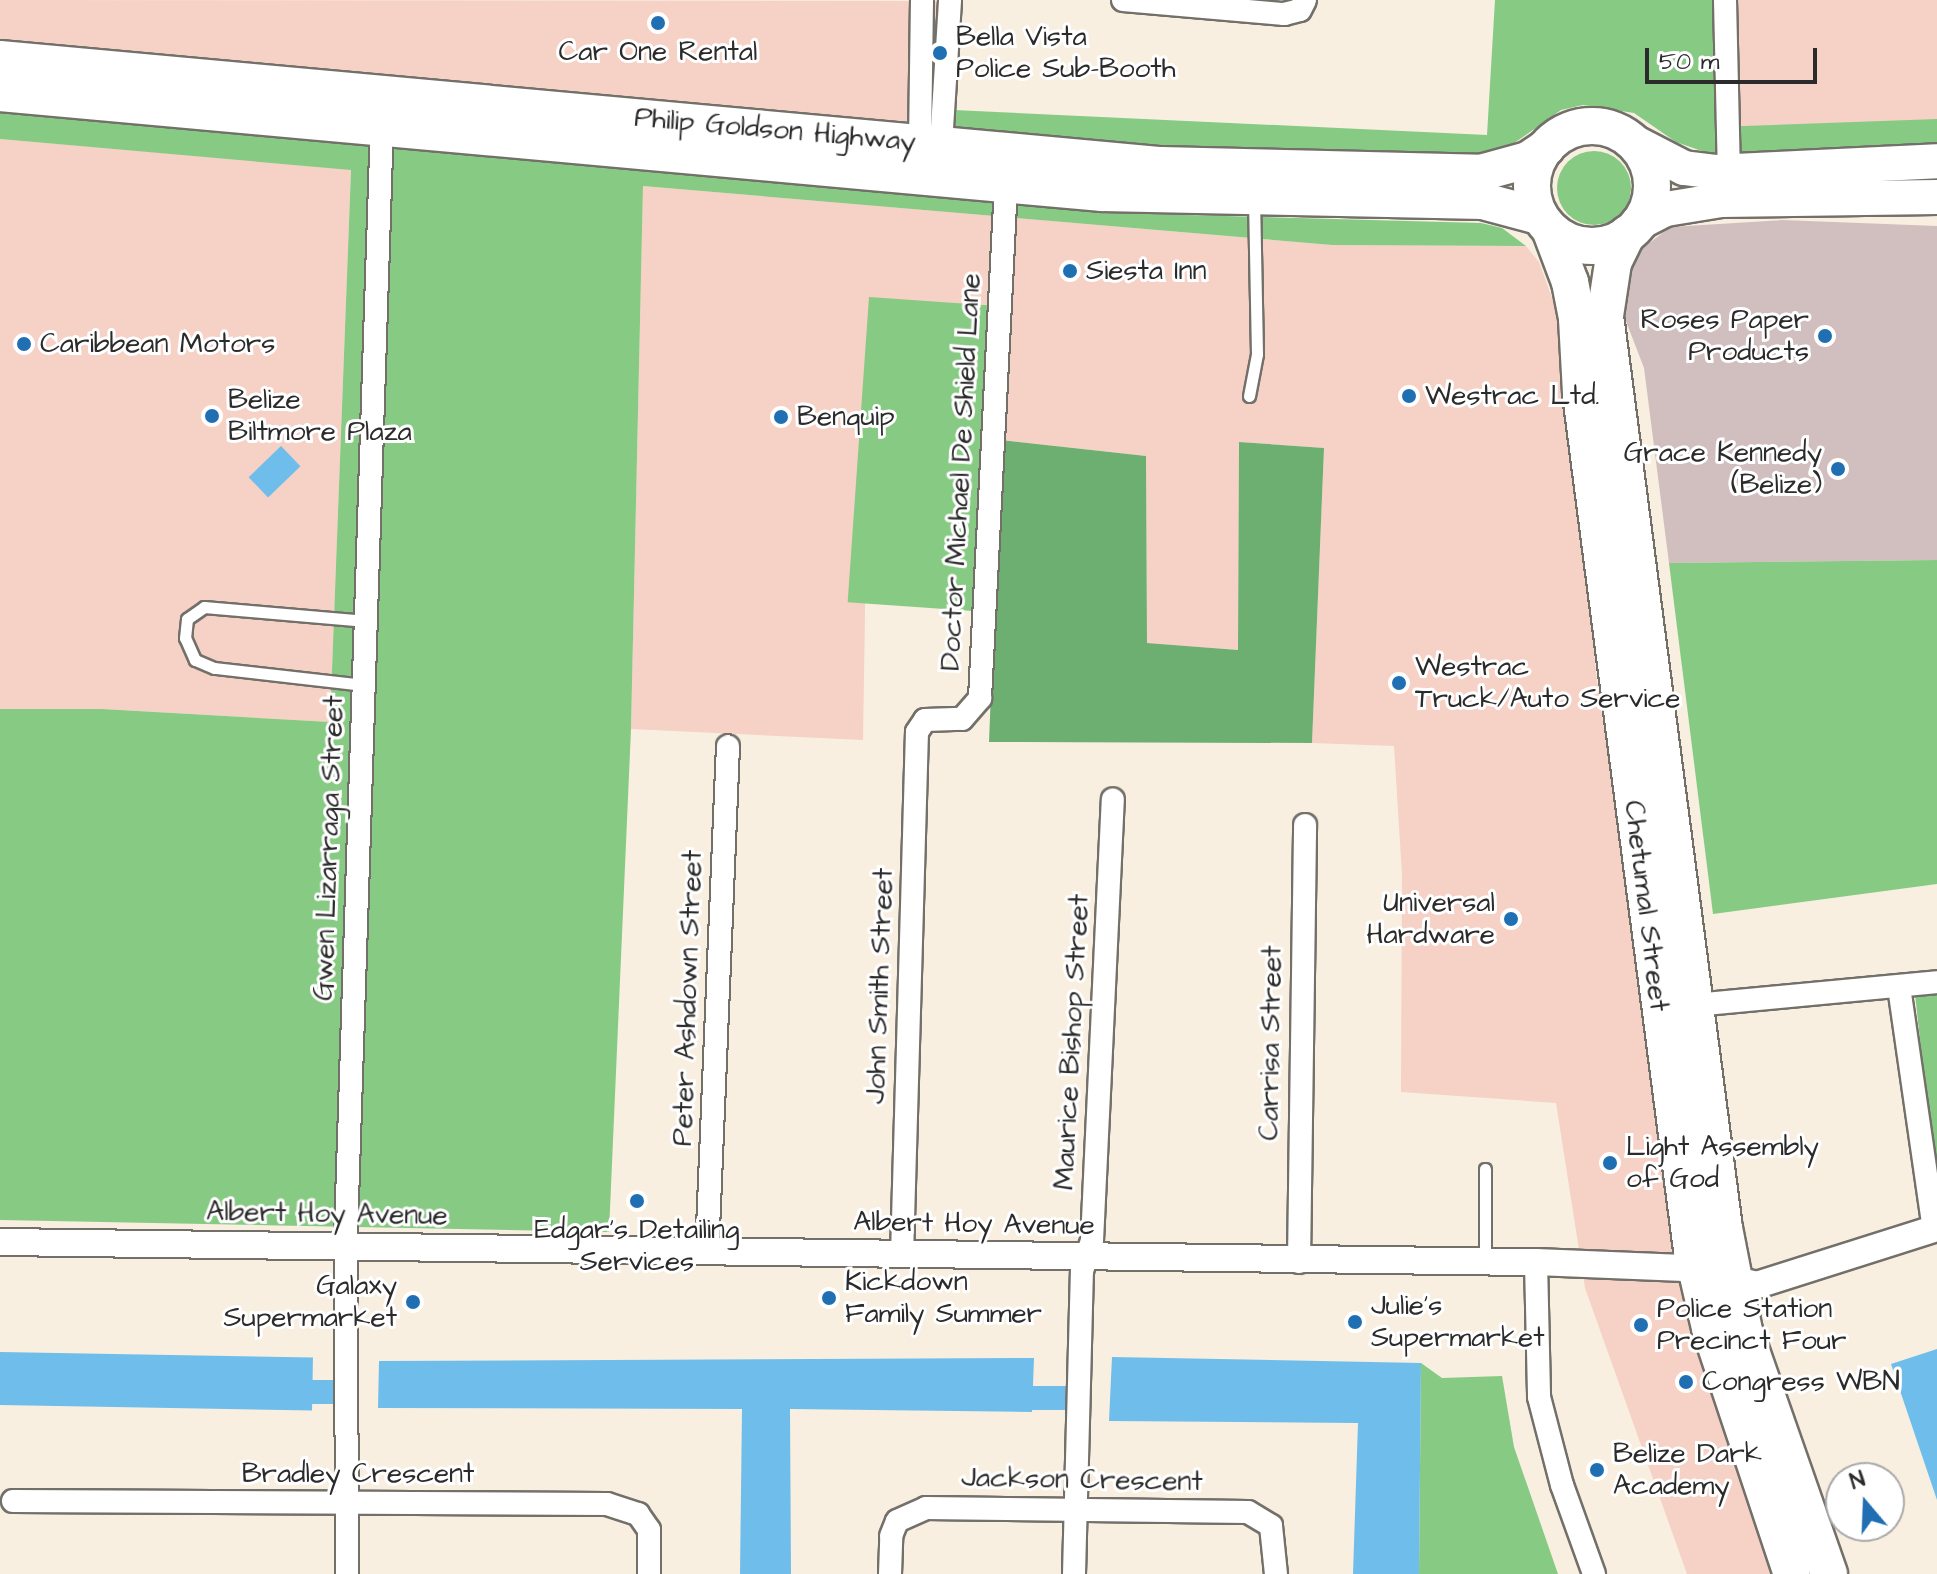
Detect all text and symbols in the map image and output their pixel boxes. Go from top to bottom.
marker: Car One Rental [649,14,667,32]
place label: Bella Vista Police Sub-Booth [956,20,1176,86]
scale bar [1649,32,1821,82]
place label: Car One Rental [559,35,757,69]
marker: Bella Vista Police Sub-Booth [931,44,949,62]
text: 50 m [1659,45,1719,79]
street label: Philip Goldson Highway [633,101,917,159]
place label: Siesta Inn [1086,254,1206,288]
marker: Siesta Inn [1061,262,1079,280]
street label: Doctor Michael De Shield Lane [934,272,988,672]
place label: Roses Paper Products [1641,303,1809,369]
place label: Caribbean Motors [40,327,275,361]
marker: Roses Paper Products [1816,327,1834,345]
marker: Caribbean Motors [15,335,33,353]
place label: Westrac Ltd. [1425,379,1599,413]
place label: Belize Biltmore Plaza [228,383,412,449]
marker: Westrac Ltd. [1400,387,1418,405]
place label: Benquip [797,400,894,434]
marker: Belize Biltmore Plaza [203,407,221,425]
marker: Benquip [772,408,790,426]
place label: Grace Kennedy (Belize) [1624,436,1822,502]
marker: Grace Kennedy (Belize) [1829,460,1847,478]
place label: Westrac Truck/Auto Service [1415,650,1680,716]
marker: Westrac Truck/Auto Service [1390,674,1408,692]
street label: Gwen Lizarraga Street [307,695,351,1001]
street label: Chetumal Street [1616,799,1676,1013]
street label: Peter Ashdown Street [666,849,710,1147]
street label: John Smith Street [859,867,901,1105]
place label: Universal Hardware [1367,886,1495,952]
street label: Maurice Bishop Street [1047,893,1097,1191]
marker: Universal Hardware [1502,910,1520,928]
street label: Carrisa Street [1253,945,1289,1141]
place label: Light Assembly of God [1626,1130,1819,1196]
marker: Light Assembly of God [1601,1154,1619,1172]
marker: Edgar's Detailing Services [628,1192,646,1210]
street label: Albert Hoy Avenue [206,1195,448,1233]
street label: Albert Hoy Avenue [853,1205,1095,1243]
place label: Edgar's Detailing Services [534,1213,740,1279]
place label: Kickdown Family Summer [845,1265,1042,1331]
place label: Galaxy Supermarket [223,1269,397,1335]
marker: Kickdown Family Summer [820,1289,838,1307]
place label: Julie's Supermarket [1371,1289,1545,1355]
place label: Police Station Precinct Four [1657,1292,1846,1358]
marker: Galaxy Supermarket [404,1293,422,1311]
marker: Julie's Supermarket [1346,1313,1364,1331]
marker: Police Station Precinct Four [1632,1316,1650,1334]
place label: Congress WBN [1702,1365,1900,1399]
marker: Congress WBN [1677,1373,1695,1391]
place label: Belize Dark Academy [1613,1437,1762,1503]
street label: Bradley Crescent [242,1457,474,1491]
street label: Jackson Crescent [961,1461,1203,1499]
marker: Belize Dark Academy [1588,1461,1606,1479]
north arrow [1825,1462,1905,1542]
text: N [1846,1464,1869,1498]

